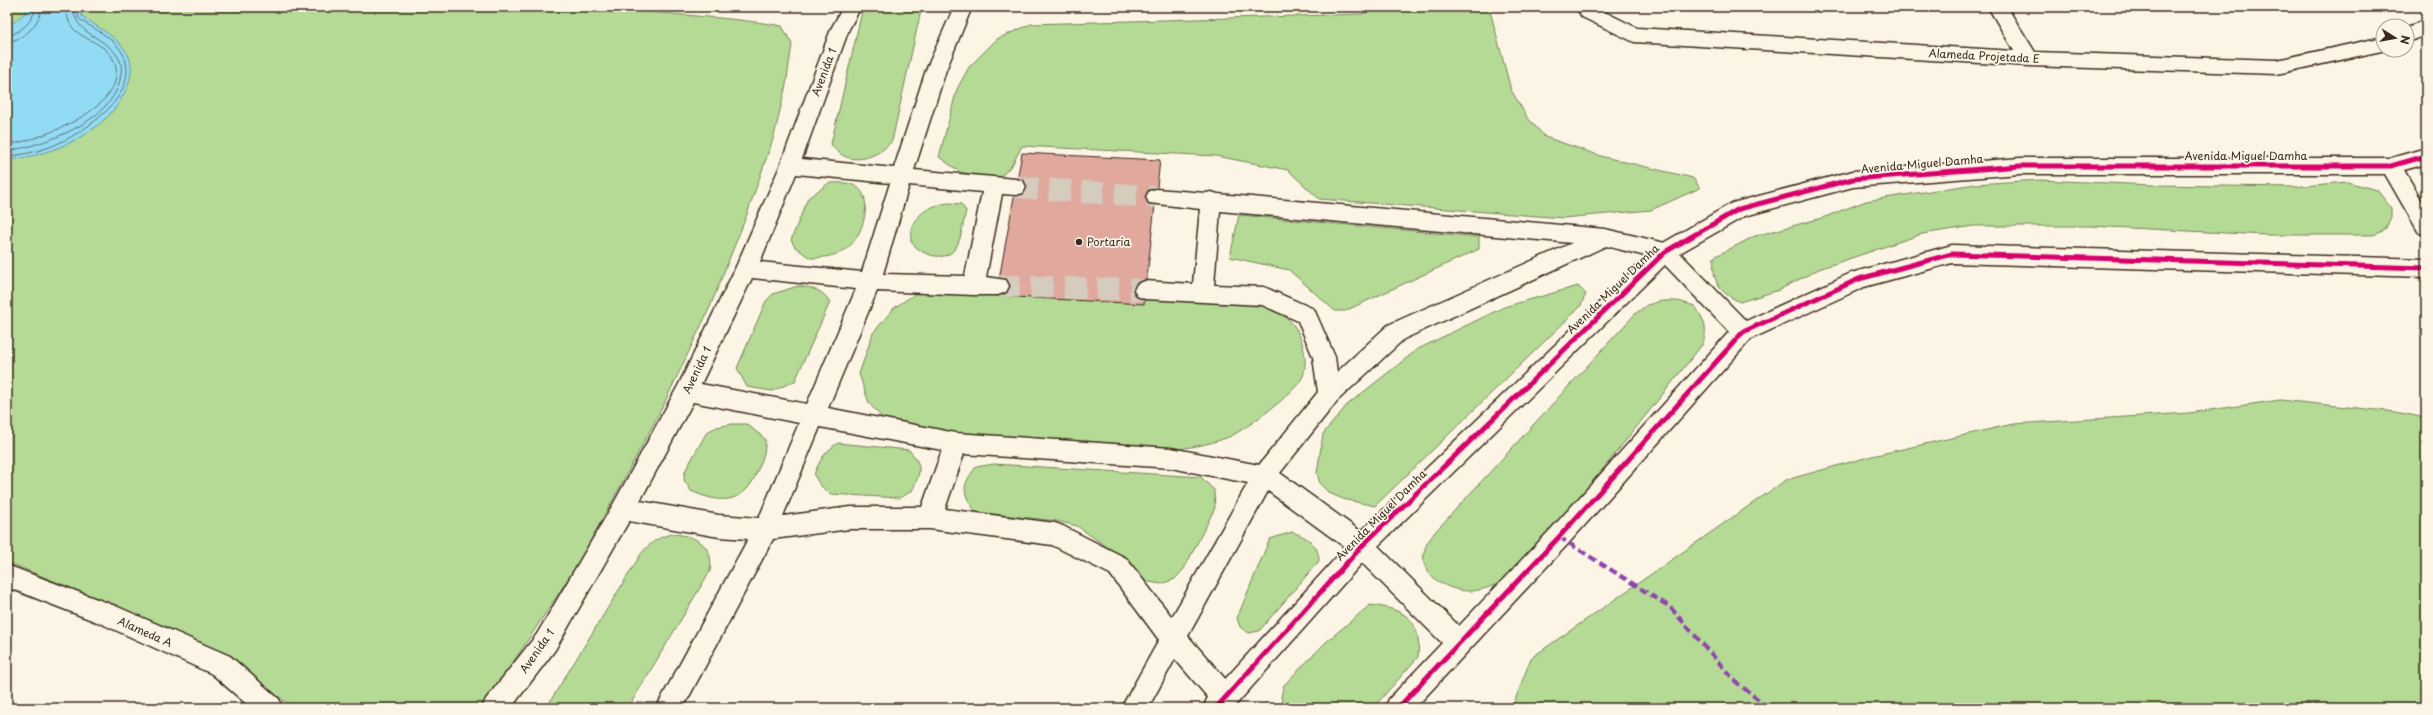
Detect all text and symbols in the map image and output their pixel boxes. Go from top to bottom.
north arrow [2375,18,2415,58]
text: N [2396,34,2414,46]
street label: Alameda Projetada E [1928,44,2040,67]
street label: Avenida 1 [807,45,841,99]
street label: Avenida Miguel Damha [2185,147,2308,164]
street label: Avenida Miguel Damha [1860,150,1984,177]
place label: Portaria [1087,233,1130,250]
marker: Portaria [1074,237,1084,247]
street label: Avenida Miguel Damha [1563,240,1663,337]
street label: Avenida 1 [678,343,715,396]
street label: Avenida Miguel Damha [1331,465,1430,564]
street label: Alameda A [115,612,176,651]
street label: Avenida 1 [515,625,558,676]

